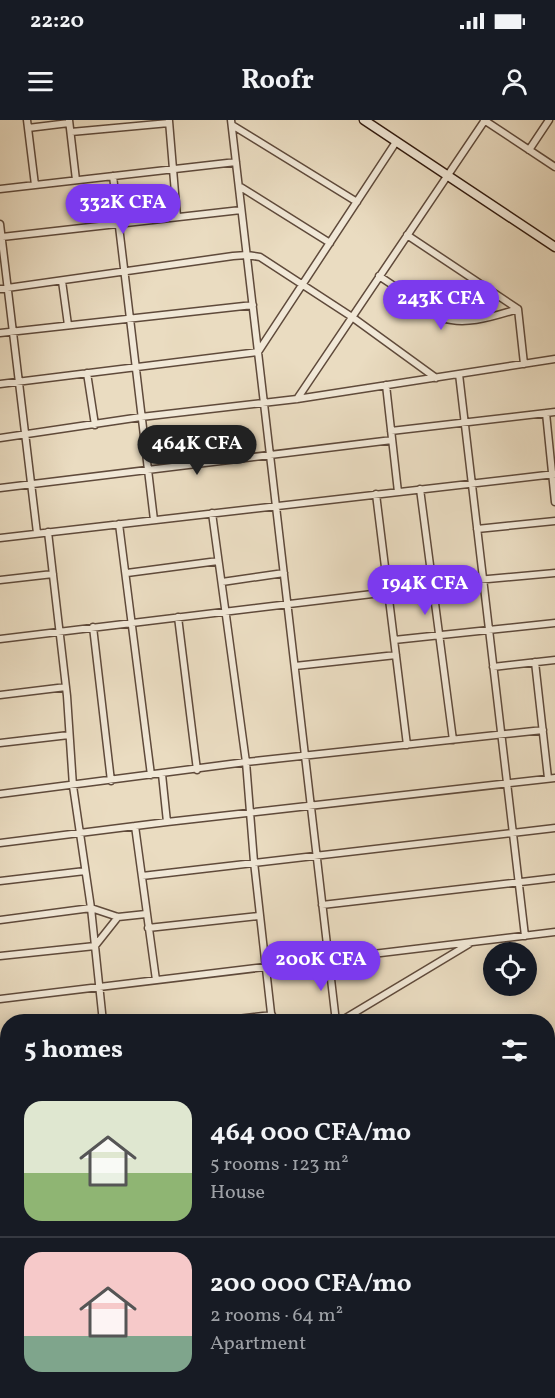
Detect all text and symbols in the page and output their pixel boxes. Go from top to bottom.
text: 22:20 [30,6,84,37]
text: Roofr [241,62,314,100]
icon: menu [24,65,57,98]
icon: person [498,65,531,98]
pin: 332K CFA [61,184,185,235]
text: 332K CFA [80,189,166,217]
pin: 243K CFA [379,280,503,331]
text: 243K CFA [397,285,485,313]
pin: 464K CFA [135,425,259,476]
text: 464K CFA [152,430,243,458]
pin: 194K CFA [363,565,487,616]
text: 194K CFA [381,570,469,598]
pin: 200K CFA [259,941,383,992]
map controls [483,942,537,996]
button: locate [483,942,537,996]
text: 200K CFA [275,946,367,974]
text: 5 homes [24,1032,123,1068]
icon: filters [498,1034,531,1067]
text: 464 000 CFA/mo [210,1115,411,1151]
icon: home [72,1125,144,1197]
text: 5 rooms · 123 m² [210,1151,349,1179]
text: House [210,1179,265,1207]
text: 200 000 CFA/mo [210,1266,412,1302]
icon: home [72,1276,144,1348]
text: 2 rooms · 64 m² [210,1302,343,1330]
text: Apartment [210,1330,306,1358]

